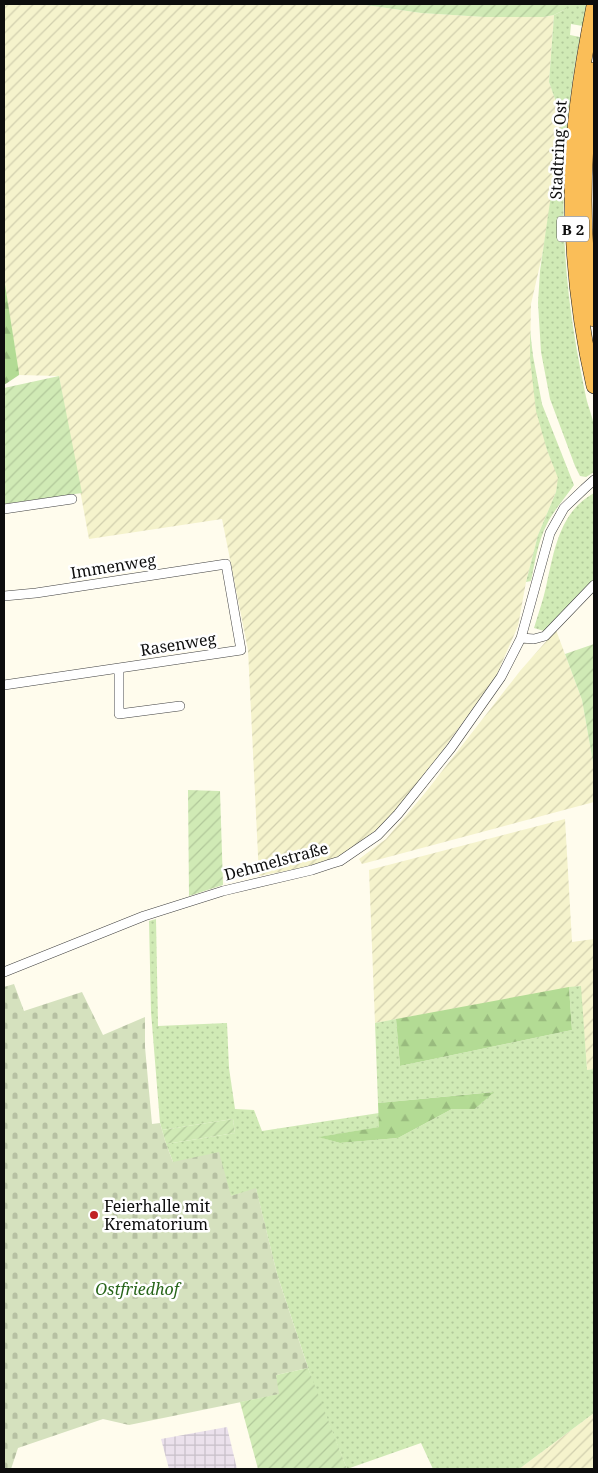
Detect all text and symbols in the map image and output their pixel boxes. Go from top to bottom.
street label: Stadtring Ost [544,99,572,200]
road number: B 2 [557,216,589,242]
street label: Immenweg [69,548,158,584]
street label: Rasenweg [138,627,218,661]
street label: Dehmelstraße [221,837,331,885]
place label: Feierhalle mit Krematorium [104,1195,211,1235]
marker: Feierhalle mit Krematorium [88,1209,100,1221]
park label: Ostfriedhof [95,1278,182,1300]

